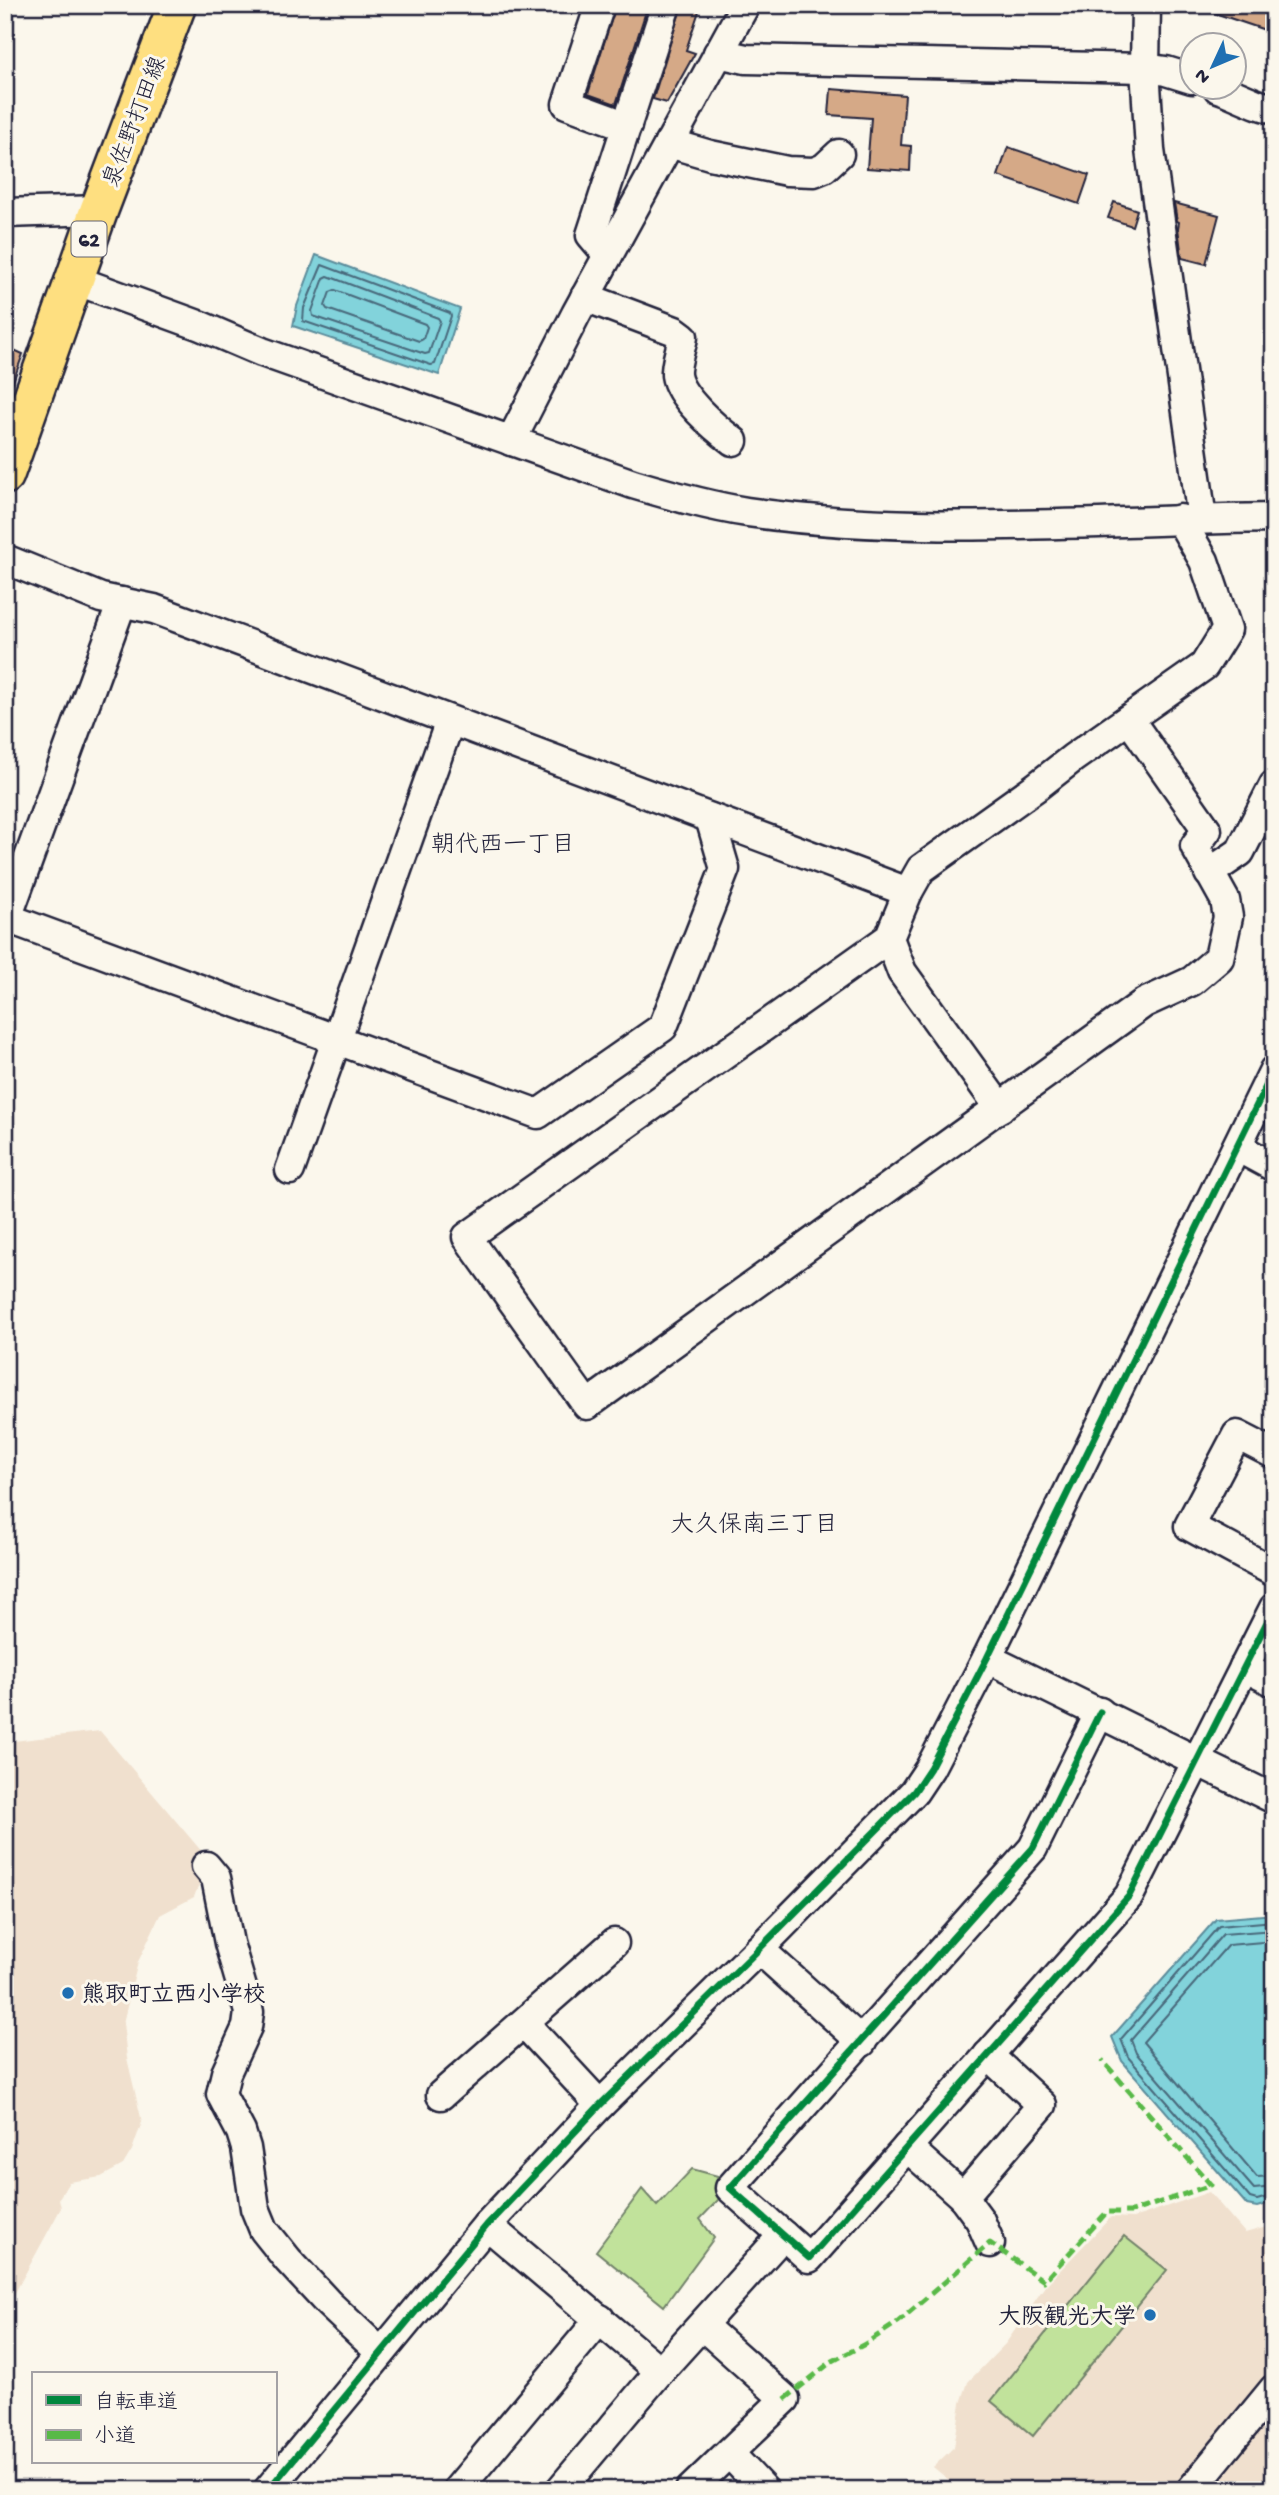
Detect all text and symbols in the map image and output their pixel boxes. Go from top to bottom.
north arrow [1178,32,1248,102]
street label: 泉佐野打田線 [98,53,174,192]
text: N [1191,63,1216,88]
road number: 62 [72,222,106,256]
district label: 朝代西一丁目 [431,832,575,861]
district label: 大久保南三丁目 [670,1511,838,1541]
place label: 熊取町立西小学校 [82,1982,266,2010]
marker: 熊取町立西小学校 [60,1985,76,2001]
place label: 大阪観光大学 [998,2304,1136,2332]
marker: 大阪観光大学 [1142,2307,1158,2323]
legend [32,2372,276,2464]
text: 自転車道 [94,2390,178,2417]
text: 小道 [94,2425,136,2451]

